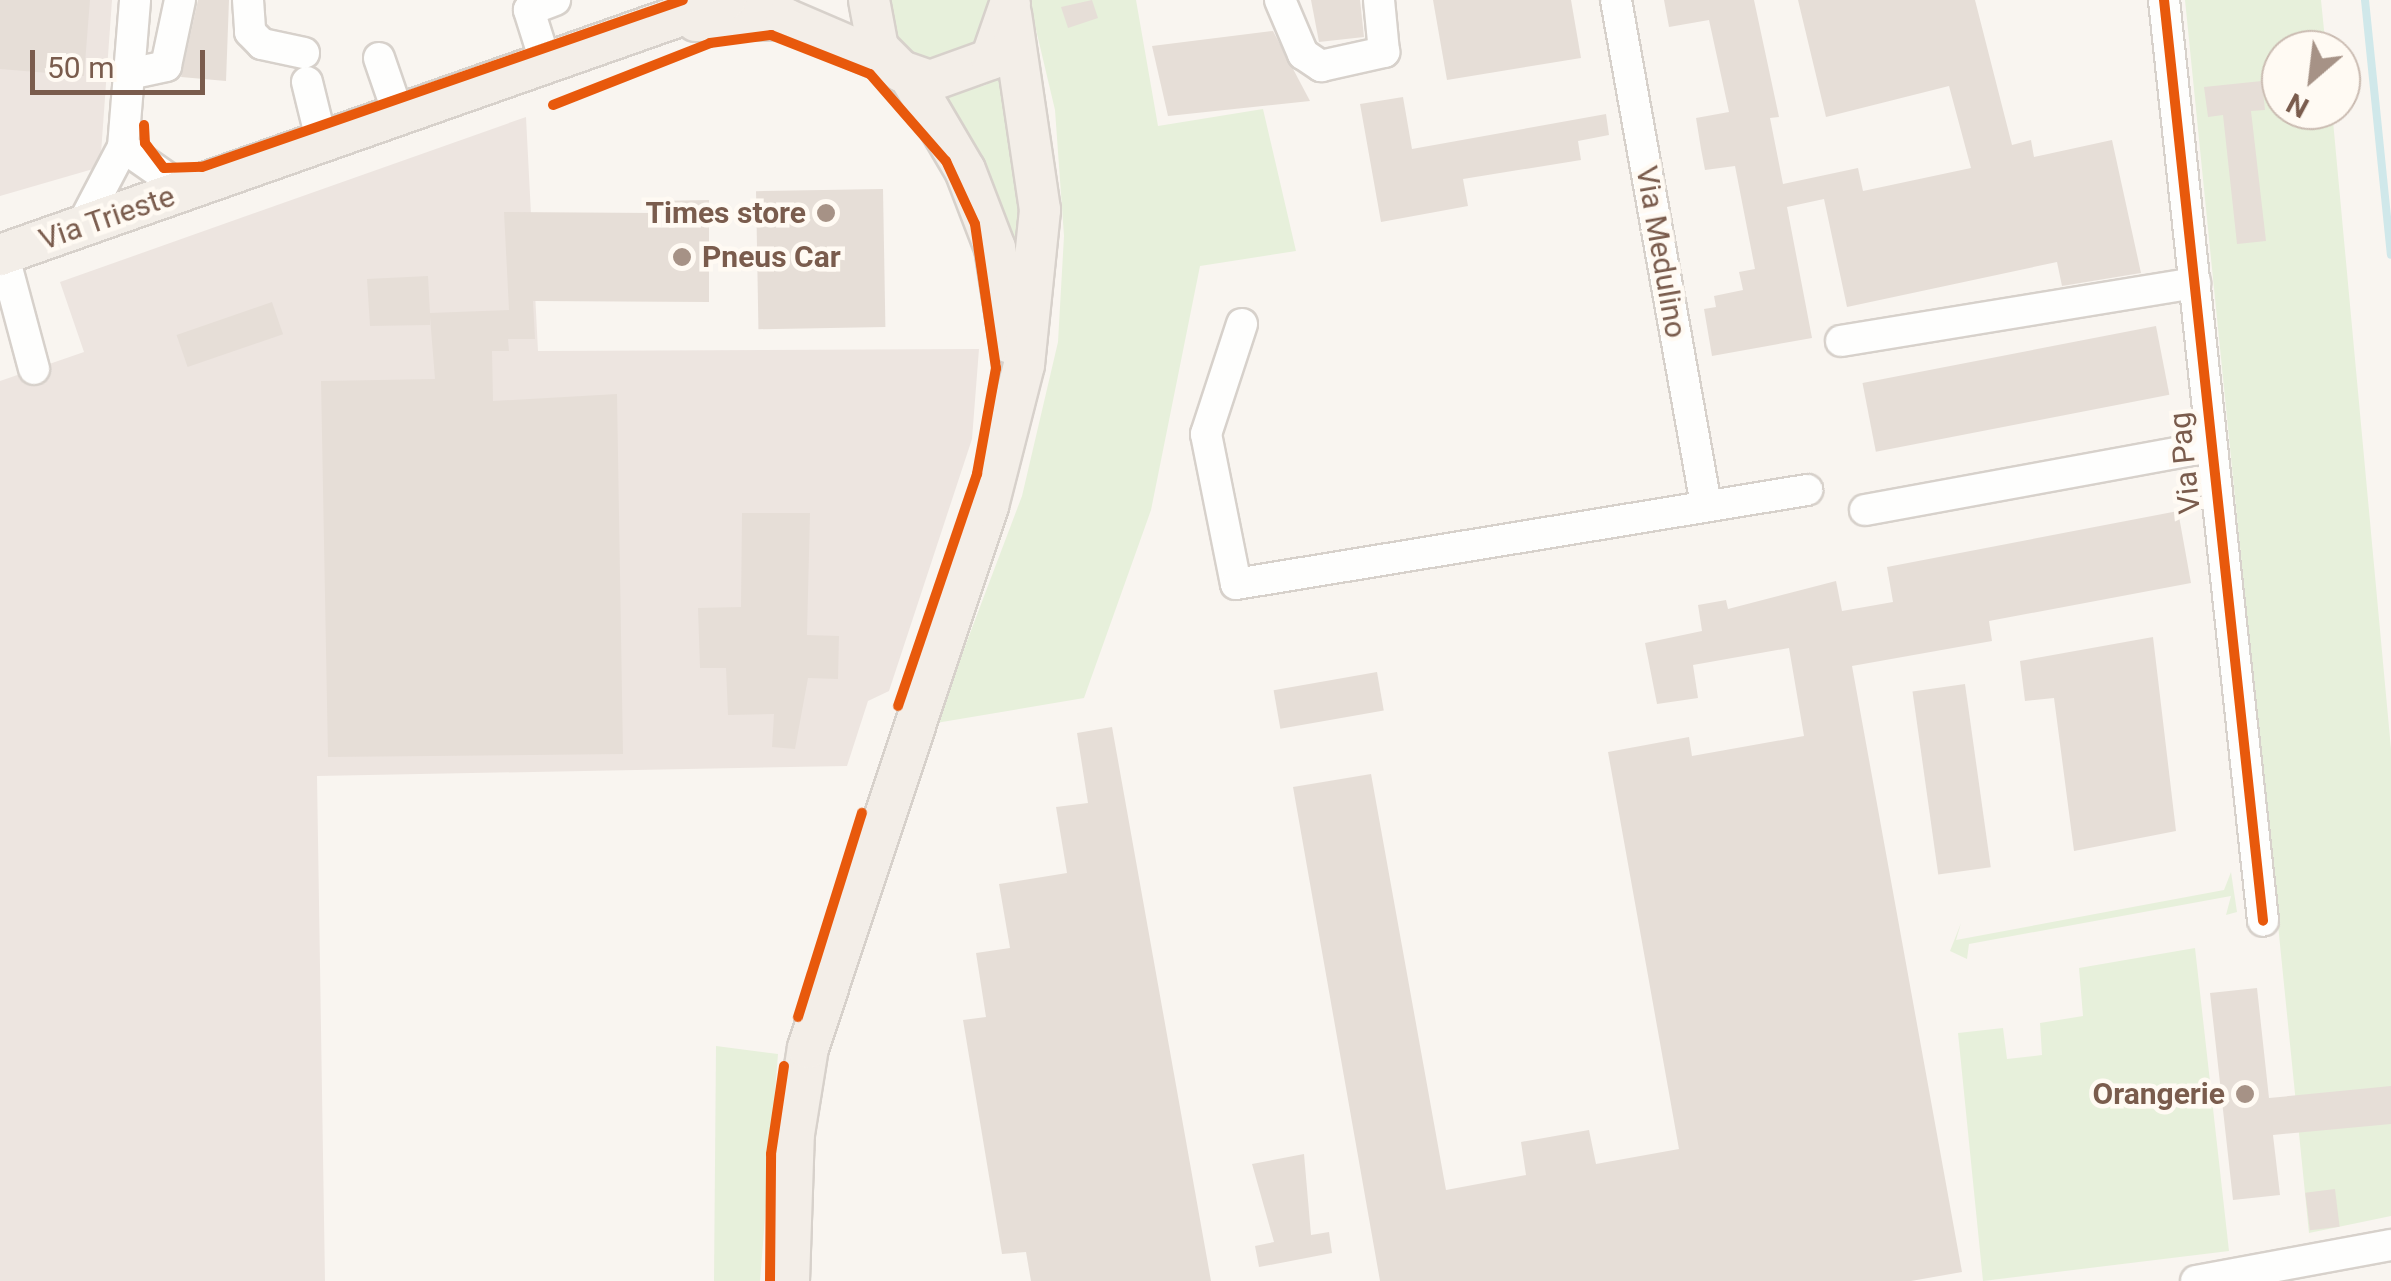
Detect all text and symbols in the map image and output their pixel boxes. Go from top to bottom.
scale bar [35,30,210,92]
north arrow [2261,30,2361,130]
text: 50 m [47,50,114,85]
text: N [2281,86,2314,124]
street label: Via Medulino [1628,163,1694,341]
street label: Via Trieste [34,178,180,258]
place label: Times store [645,195,806,231]
marker: Times store [815,202,837,224]
place label: Pneus Car [702,239,841,275]
marker: Pneus Car [671,246,693,268]
street label: Via Pag [2162,410,2208,516]
place label: Orangerie [2092,1076,2225,1112]
marker: Orangerie [2234,1083,2256,1105]

